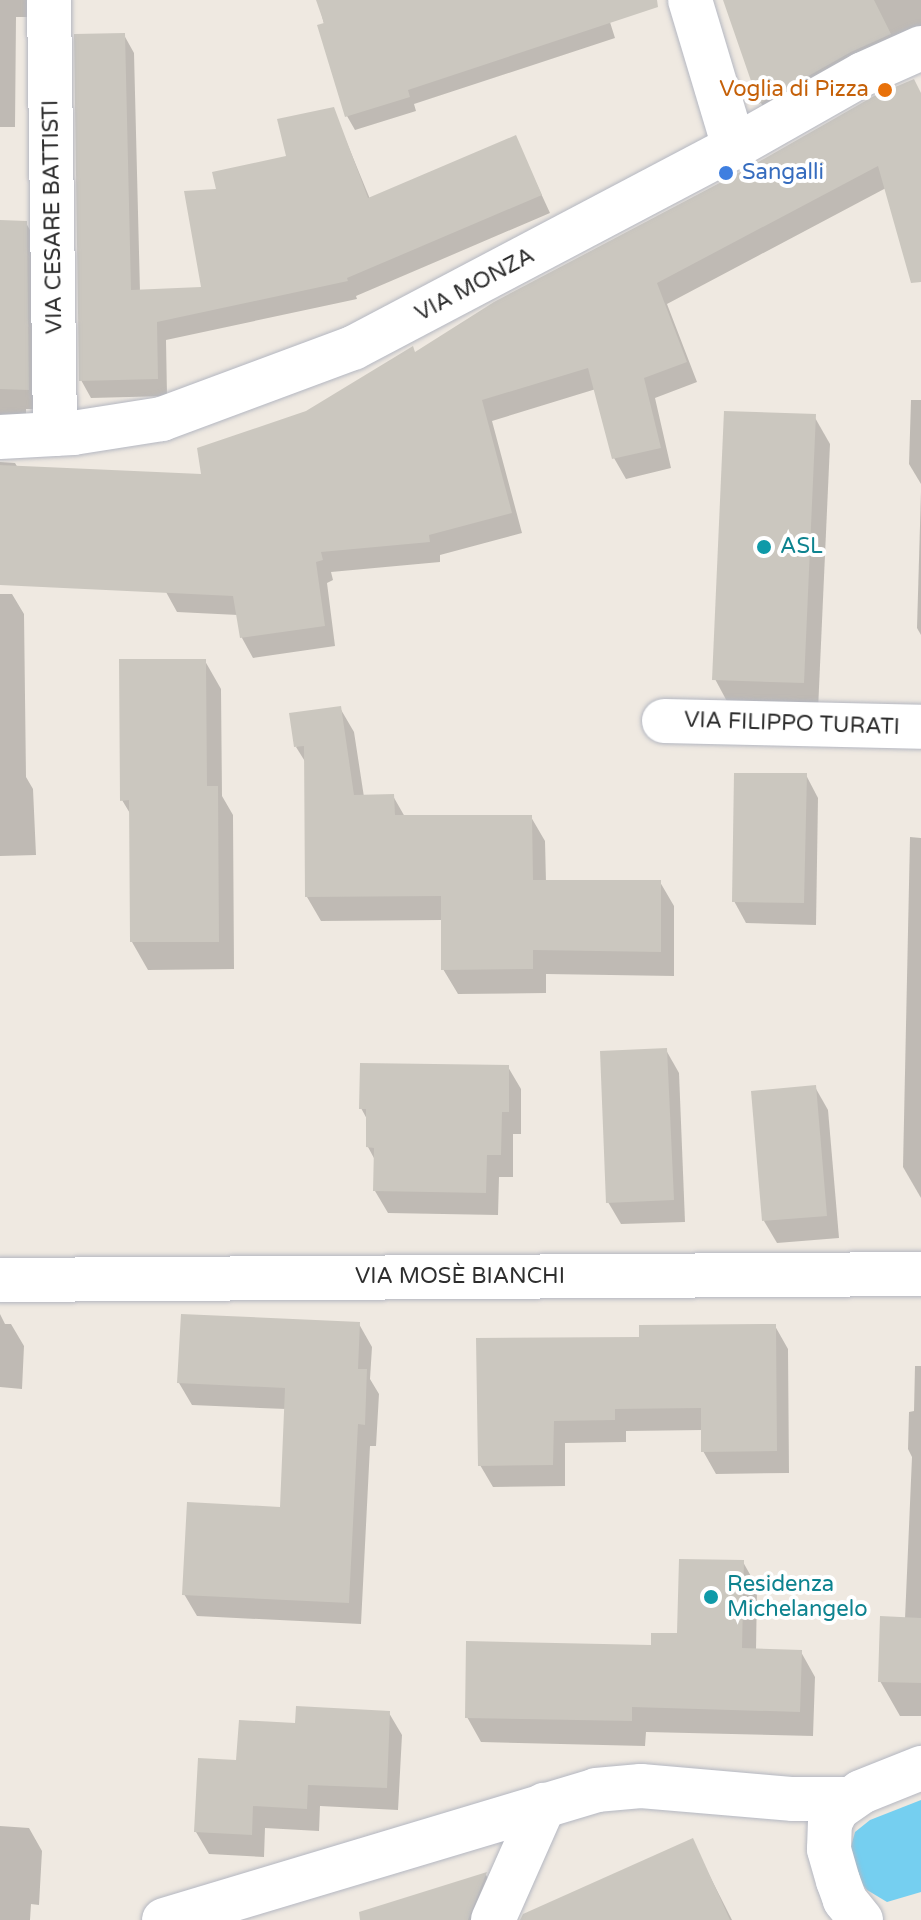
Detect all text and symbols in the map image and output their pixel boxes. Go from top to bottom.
place label: Voglia di Pizza [719,77,869,103]
marker: Voglia di Pizza [876,81,894,99]
street label: VIA CESARE BATTISTI [38,100,68,334]
place label: Sangalli [742,160,824,186]
marker: Sangalli [717,164,735,182]
street label: VIA MONZA [411,243,539,327]
place label: ASL [780,534,823,560]
marker: ASL [755,538,773,556]
street label: VIA FILIPPO TURATI [684,707,900,741]
street label: VIA MOSÈ BIANCHI [355,1264,565,1290]
place label: Residenza Michelangelo [727,1571,868,1622]
marker: Residenza Michelangelo [702,1588,720,1606]

